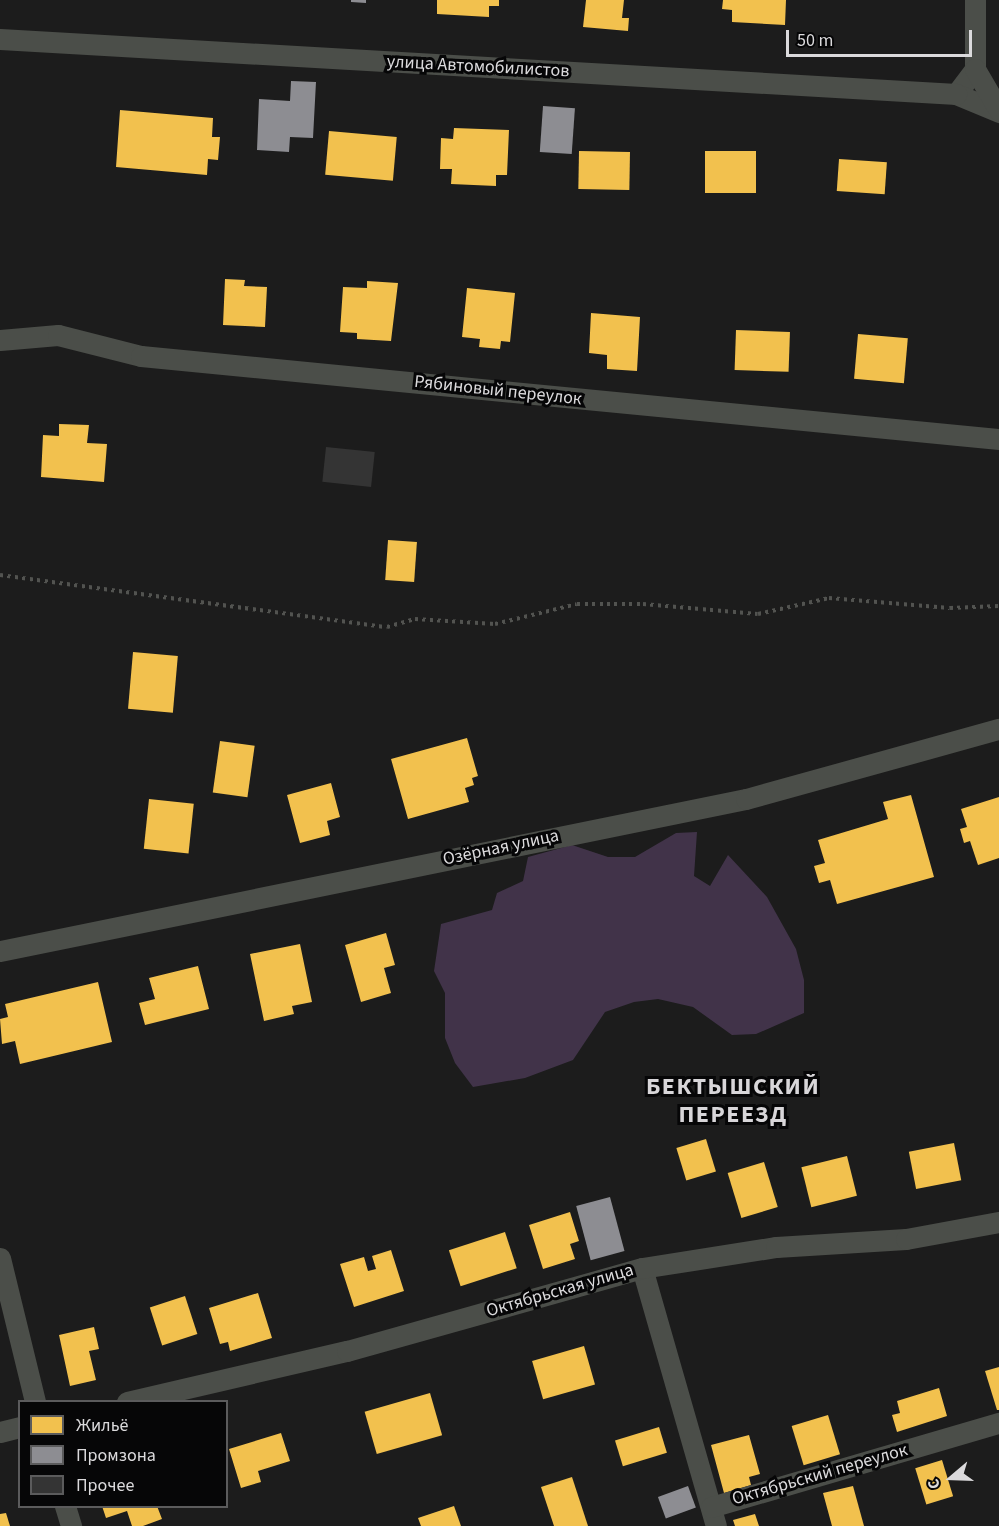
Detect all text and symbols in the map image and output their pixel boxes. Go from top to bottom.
scale bar [789,18,975,56]
text: 50 m [797,28,833,53]
street label: улица Автомобилистов [386,51,570,83]
street label: Рябиновый переулок [413,371,583,411]
street label: Озёрная улица [441,825,561,871]
district label: БЕКТЫШСКИЙ ПЕРЕЕЗД [646,1073,820,1129]
street label: Октябрьская улица [484,1260,636,1322]
legend [18,1400,228,1508]
text: Жильё [76,1413,128,1438]
street label: Октябрьский переулок [730,1440,910,1510]
text: Промзона [76,1443,156,1468]
north arrow [921,1448,981,1508]
text: Прочее [76,1473,134,1498]
text: С [922,1476,946,1492]

